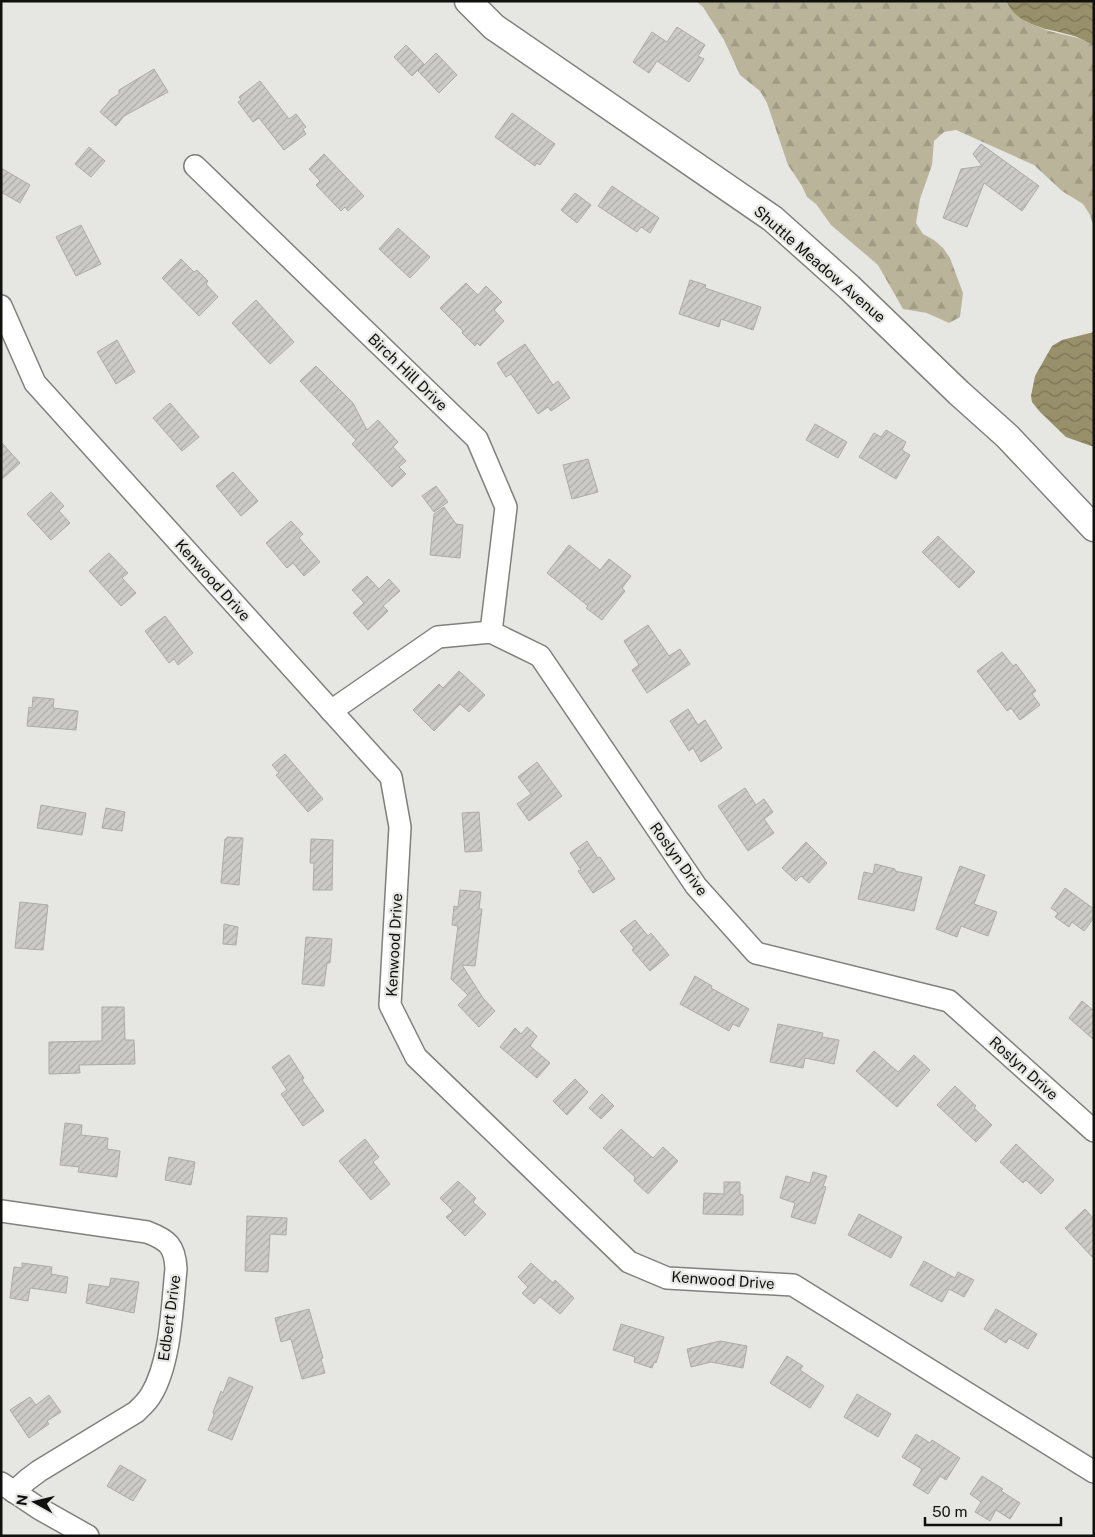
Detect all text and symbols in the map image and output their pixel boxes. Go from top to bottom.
street label: Shuttle Meadow Avenue [751,202,889,326]
street label: Birch Hill Drive [365,330,451,414]
street label: Kenwood Drive [172,536,254,624]
street label: Roslyn Drive [647,819,711,899]
street label: Kenwood Drive [383,893,405,997]
street label: Roslyn Drive [986,1033,1062,1103]
street label: Kenwood Drive [671,1268,775,1292]
street label: Edbert Drive [155,1274,183,1362]
north arrow [10,1477,60,1527]
text: N [13,1494,31,1507]
scale bar [925,1494,1061,1526]
text: 50 m [932,1503,967,1520]

